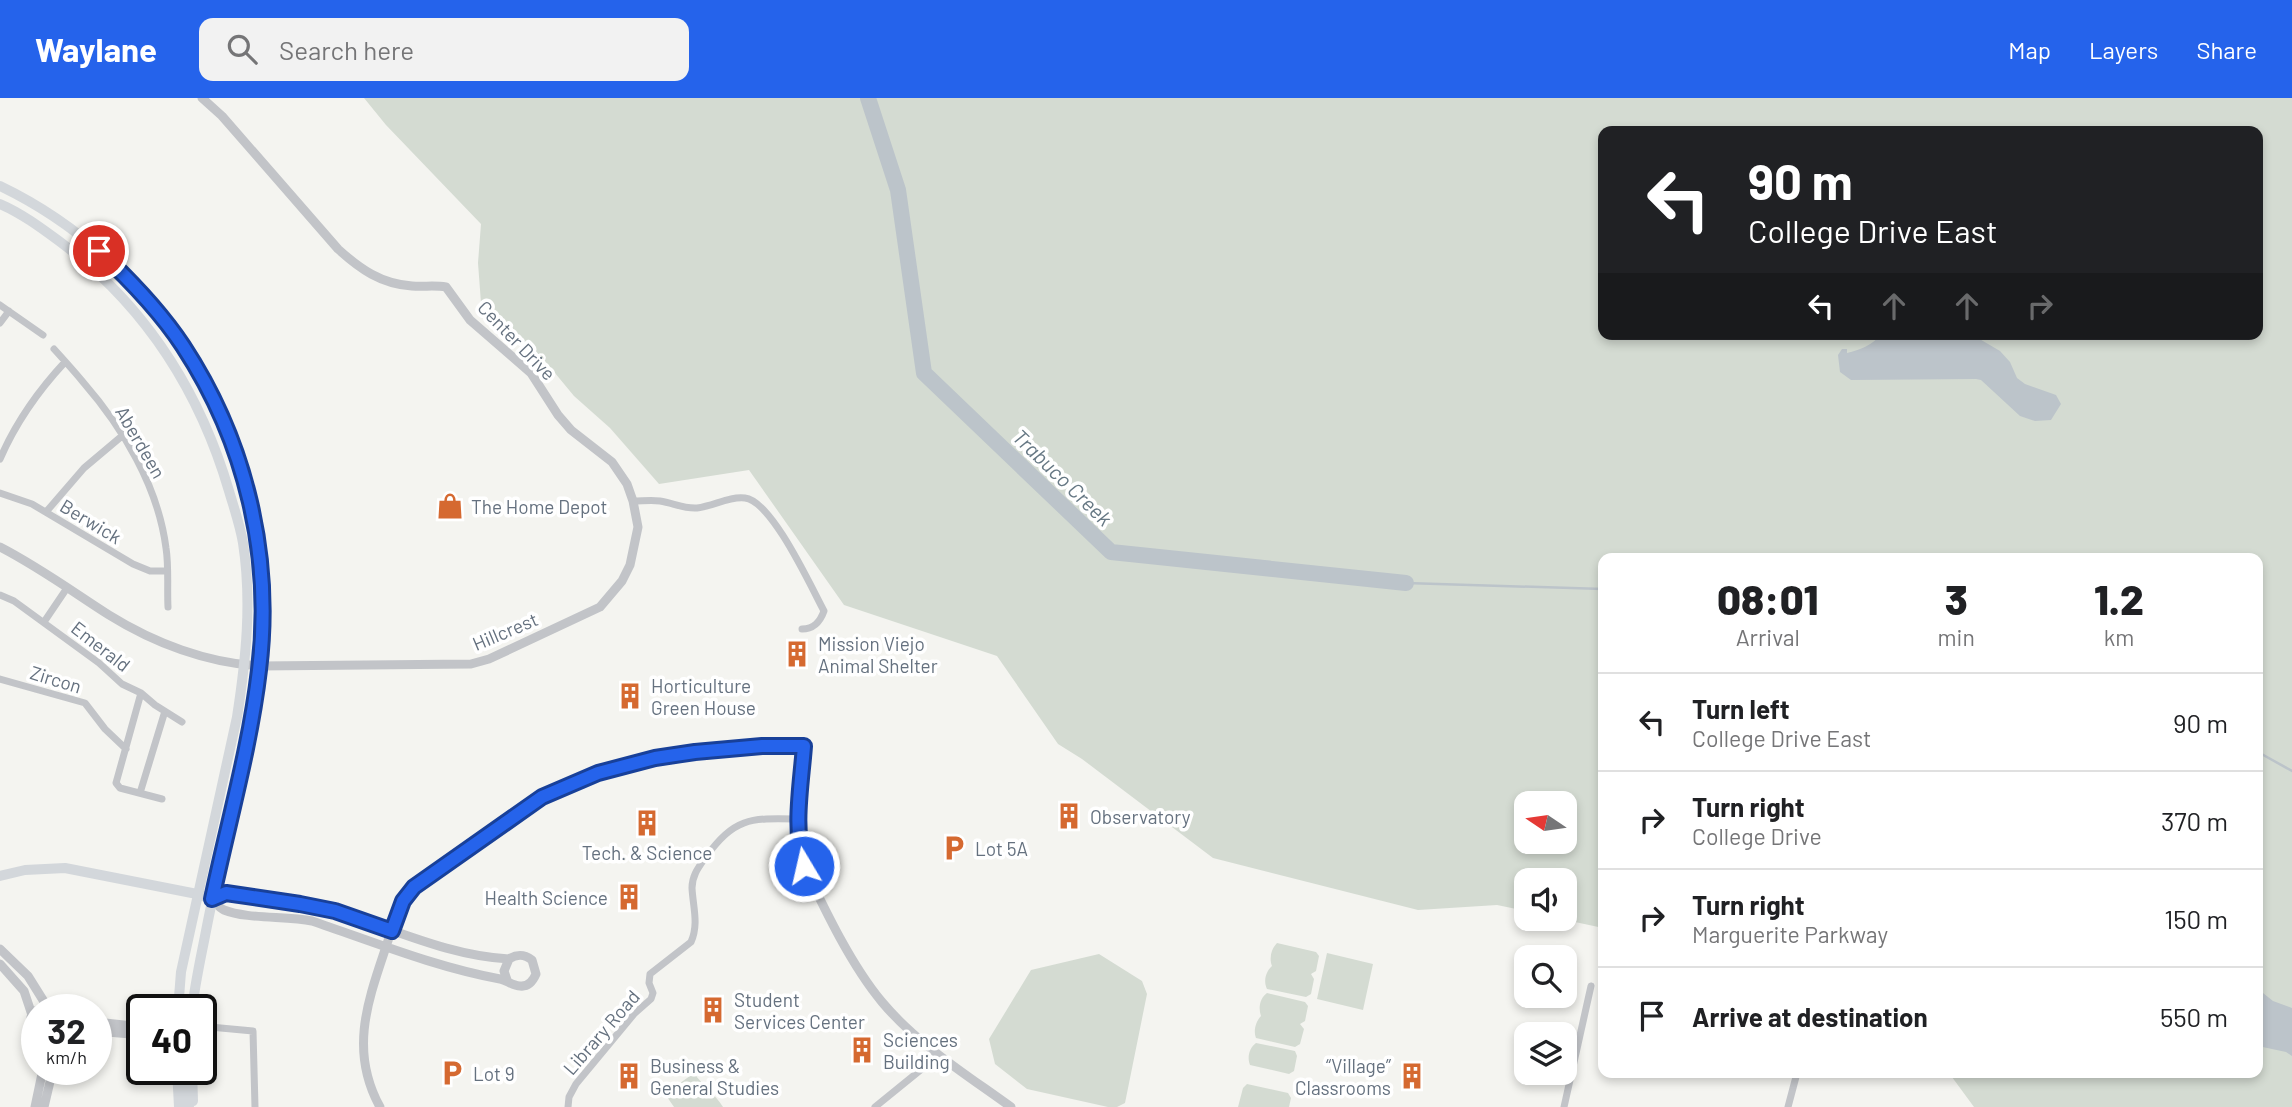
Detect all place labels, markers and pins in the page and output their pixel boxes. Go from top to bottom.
pin [69,221,129,281]
shop icon: The Home Depot [435,491,465,521]
place label: The Home Depot [471,495,608,518]
place label: Mission Viejo Animal Shelter [818,632,938,677]
building icon: Mission Viejo Animal Shelter [782,639,812,669]
place label: Horticulture Green House [651,674,756,719]
building icon: Horticulture Green House [615,681,645,711]
building icon: Observatory [1054,801,1084,831]
place label: Observatory [1090,805,1191,828]
building icon: Tech. & Science [632,808,662,838]
parking icon: Lot 5A [939,833,969,863]
place label: Lot 5A [975,837,1028,860]
place label: Tech. & Science [582,841,712,864]
building icon: Health Science [614,882,644,912]
place label: Health Science [484,886,608,909]
place label: Student Services Center [734,988,865,1033]
building icon: Student Services Center [698,995,728,1025]
place label: Sciences Building [883,1028,958,1073]
building icon: Sciences Building [847,1035,877,1065]
place label: Business & General Studies [650,1054,779,1099]
place label: “Village” Classrooms [1295,1054,1392,1099]
parking icon: Lot 9 [437,1058,467,1088]
building icon: Business & General Studies [614,1061,644,1091]
building icon: “Village” Classrooms [1397,1061,1427,1091]
place label: Lot 9 [473,1062,515,1085]

